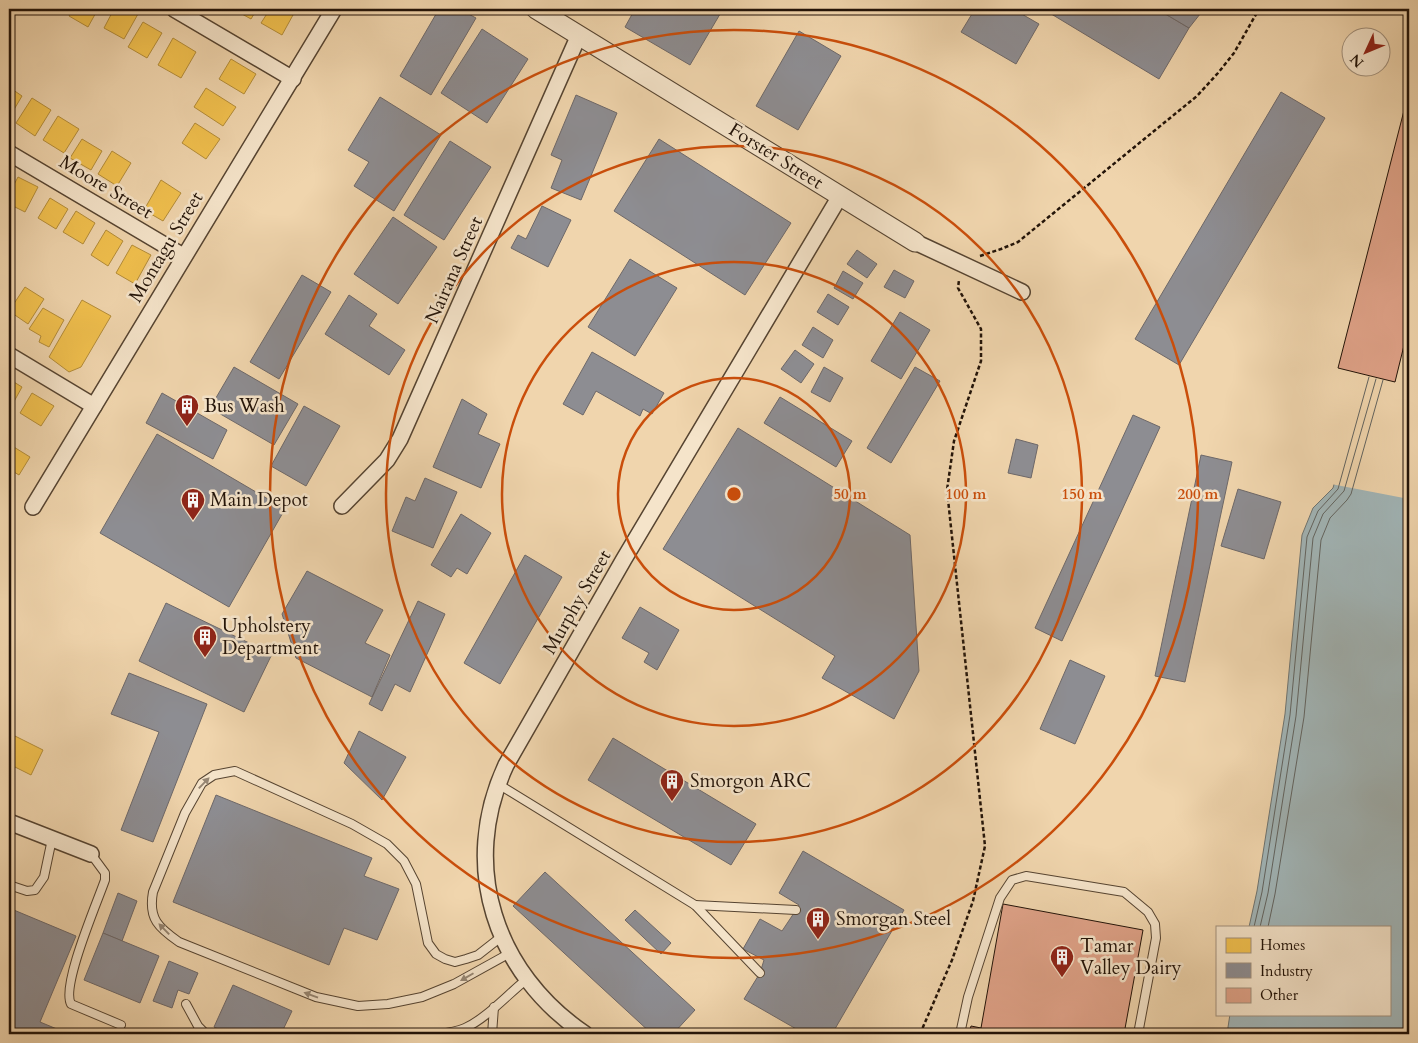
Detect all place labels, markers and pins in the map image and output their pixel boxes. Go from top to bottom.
building icon: Bus Wash [174,393,200,427]
place label: Bus Wash [204,393,285,419]
centre of rings [725,485,743,503]
building icon: Main Depot [180,487,206,521]
place label: Main Depot [210,487,308,513]
place label: Upholstery Department [222,613,319,661]
building icon: Upholstery Department [192,624,218,658]
building icon: Smorgon ARC [659,768,685,802]
place label: Smorgon ARC [690,768,811,794]
building icon: Smorgan Steel [805,906,831,940]
place label: Smorgan Steel [836,906,951,932]
place label: Tamar Valley Dairy [1080,933,1182,981]
building icon: Tamar Valley Dairy [1049,944,1075,978]

